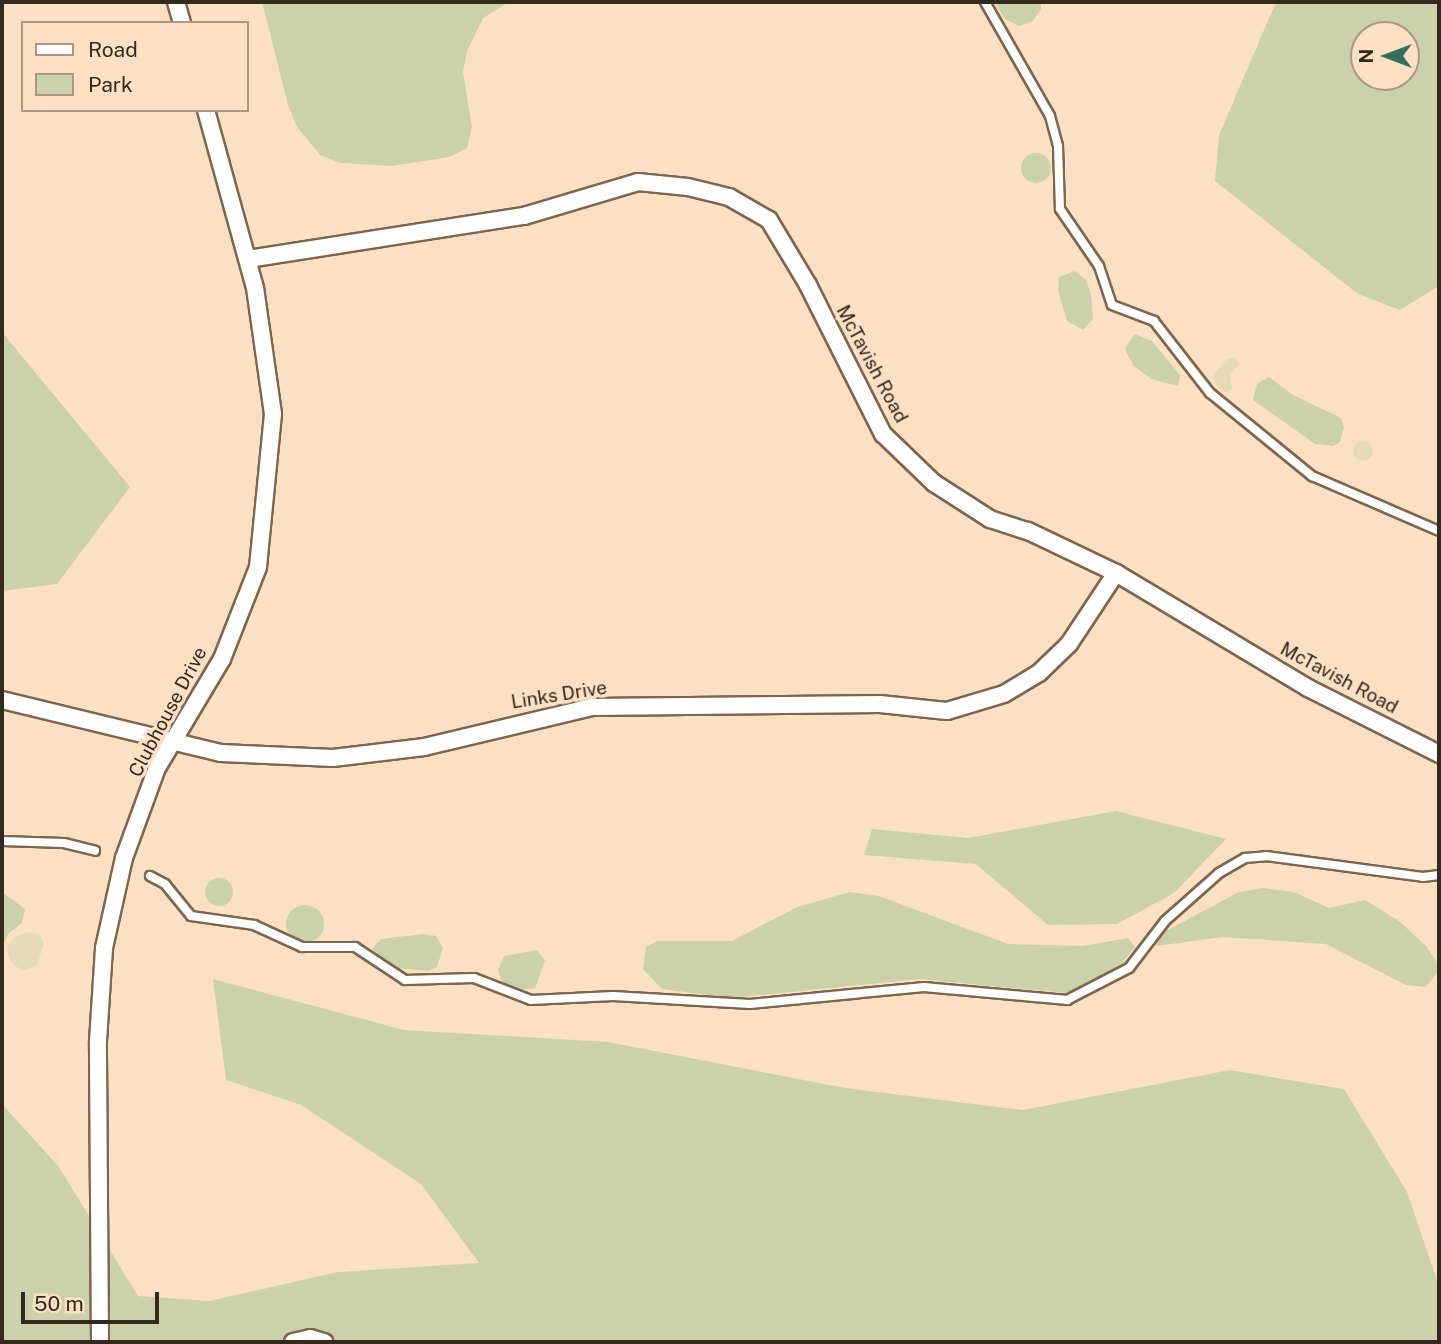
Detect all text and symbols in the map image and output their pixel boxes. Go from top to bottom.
legend [21,21,248,112]
north arrow [1350,21,1420,91]
text: Road [88,37,138,62]
text: N [1355,49,1377,63]
text: Park [88,72,133,97]
street label: McTavish Road [831,301,913,427]
street label: McTavish Road [1276,637,1402,719]
street label: Clubhouse Drive [124,643,212,781]
street label: Links Drive [509,676,609,714]
scale bar [24,1278,163,1322]
text: 50 m [34,1291,84,1316]

